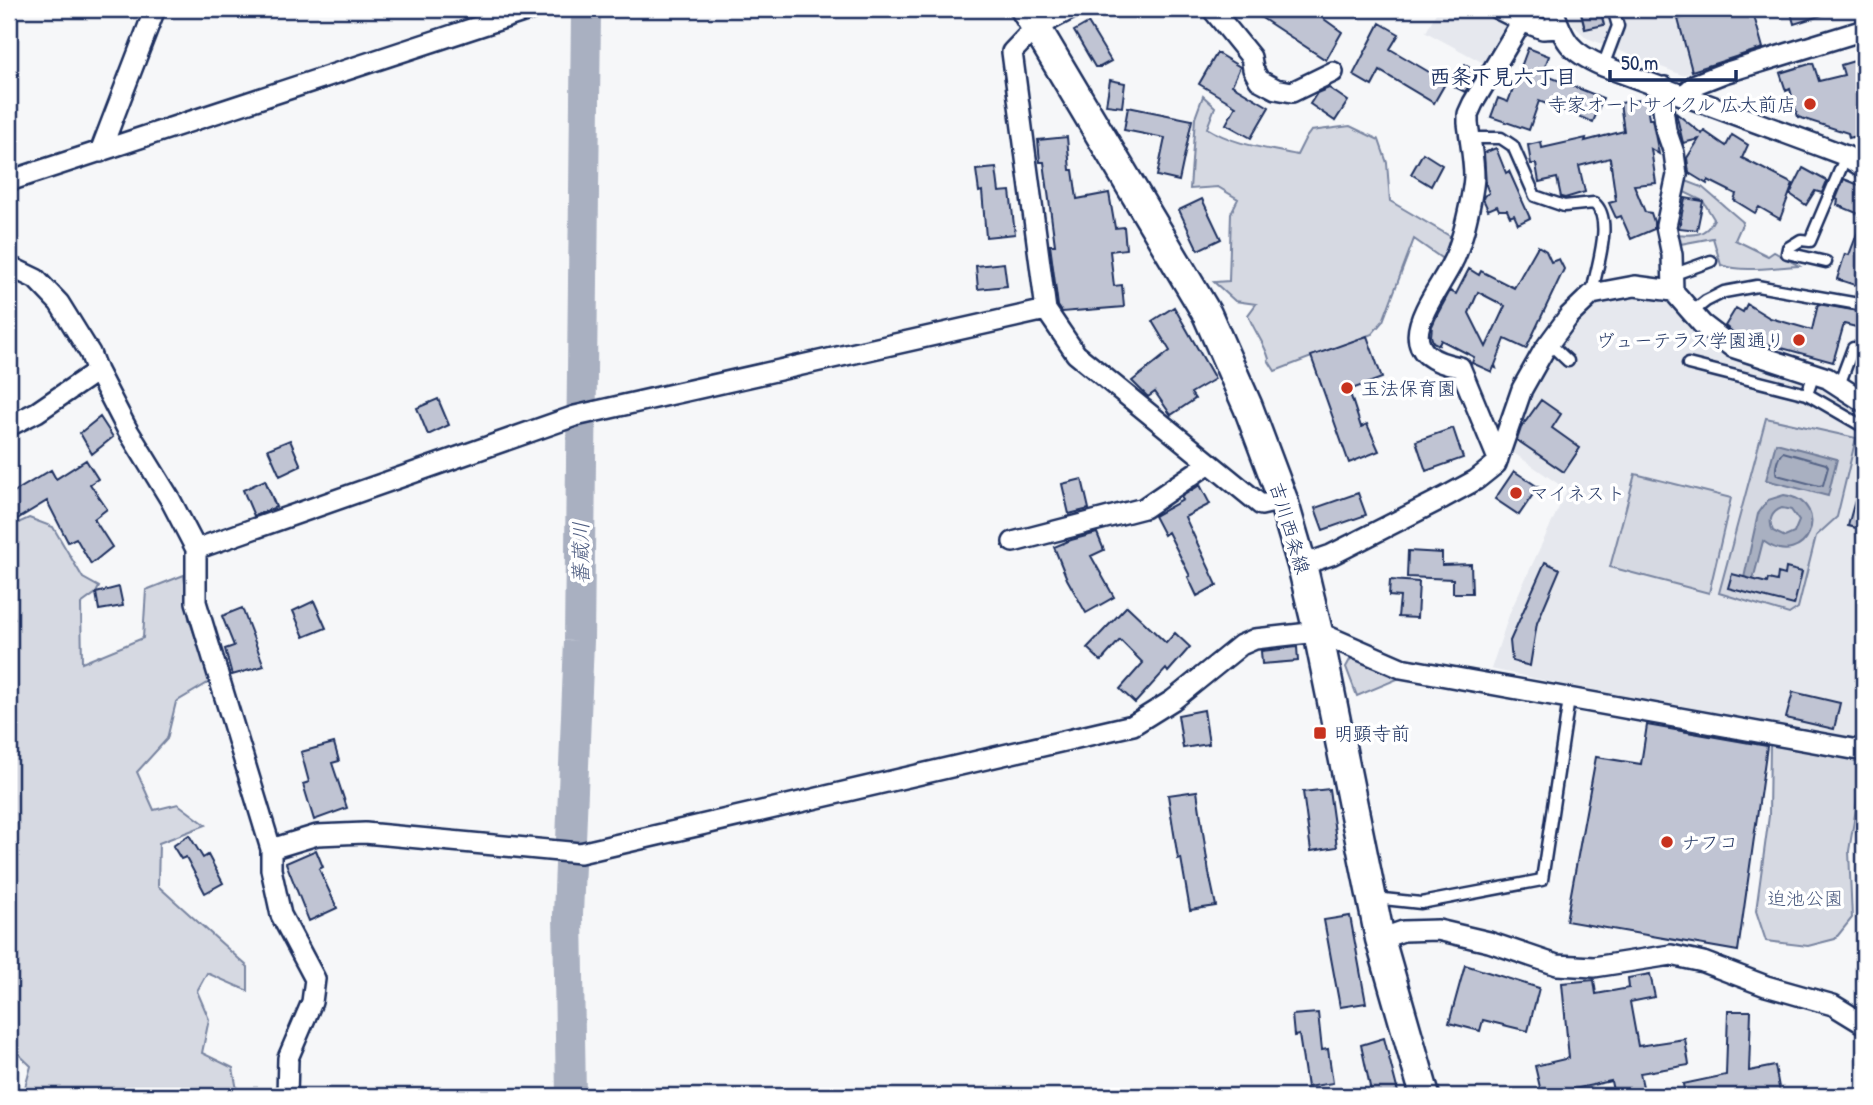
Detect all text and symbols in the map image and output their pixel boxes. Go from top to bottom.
scale bar [1610,38,1736,82]
text: 50 m [1621,48,1658,77]
district label: 西条下見六丁目 [1430,62,1577,91]
place label: 寺家オートサイクル 広大前店 [1548,91,1796,117]
marker: 寺家オートサイクル 広大前店 [1802,96,1818,112]
place label: ヴューテラス学園通り [1596,327,1785,353]
marker: ヴューテラス学園通り [1791,332,1807,348]
place label: 玉法保育園 [1361,375,1456,401]
marker: 玉法保育園 [1339,380,1355,396]
street label: 吉川西条線 [1264,479,1316,577]
place label: マイネスト [1530,480,1625,506]
marker: マイネスト [1508,485,1524,501]
water label: 蕃蔵川 [566,522,595,585]
place label: 明顕寺前 [1334,720,1410,746]
marker: 明顕寺前 [1312,725,1328,741]
place label: ナフコ [1681,829,1738,855]
marker: ナフコ [1659,834,1675,850]
park label: 迫池公園 [1767,885,1843,911]

